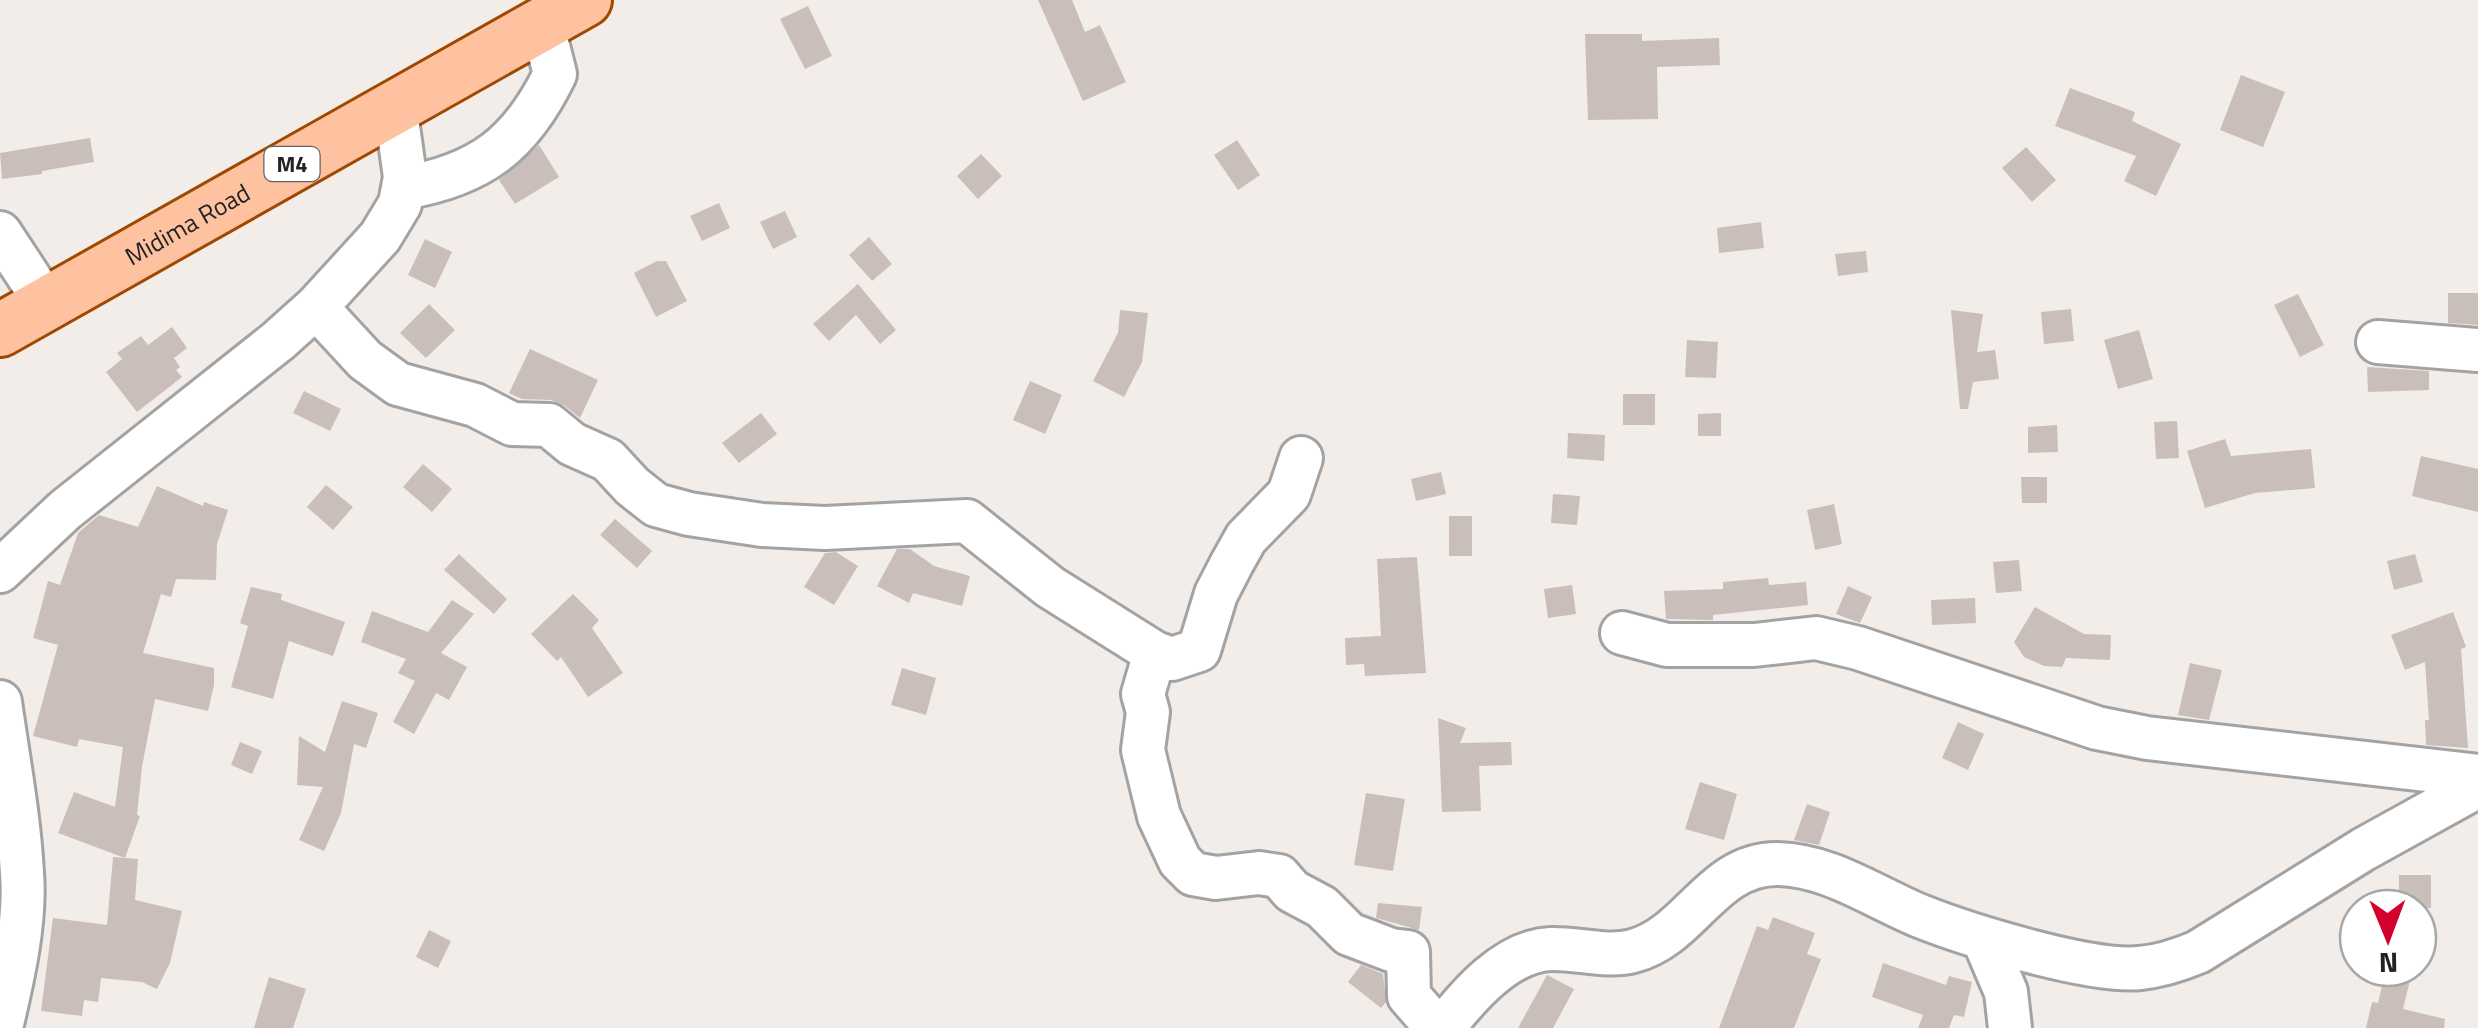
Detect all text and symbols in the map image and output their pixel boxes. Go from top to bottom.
road number: M4 [264,147,320,181]
street label: Midima Road [118,174,257,275]
north arrow [2338,888,2438,988]
text: N [2378,942,2399,985]

